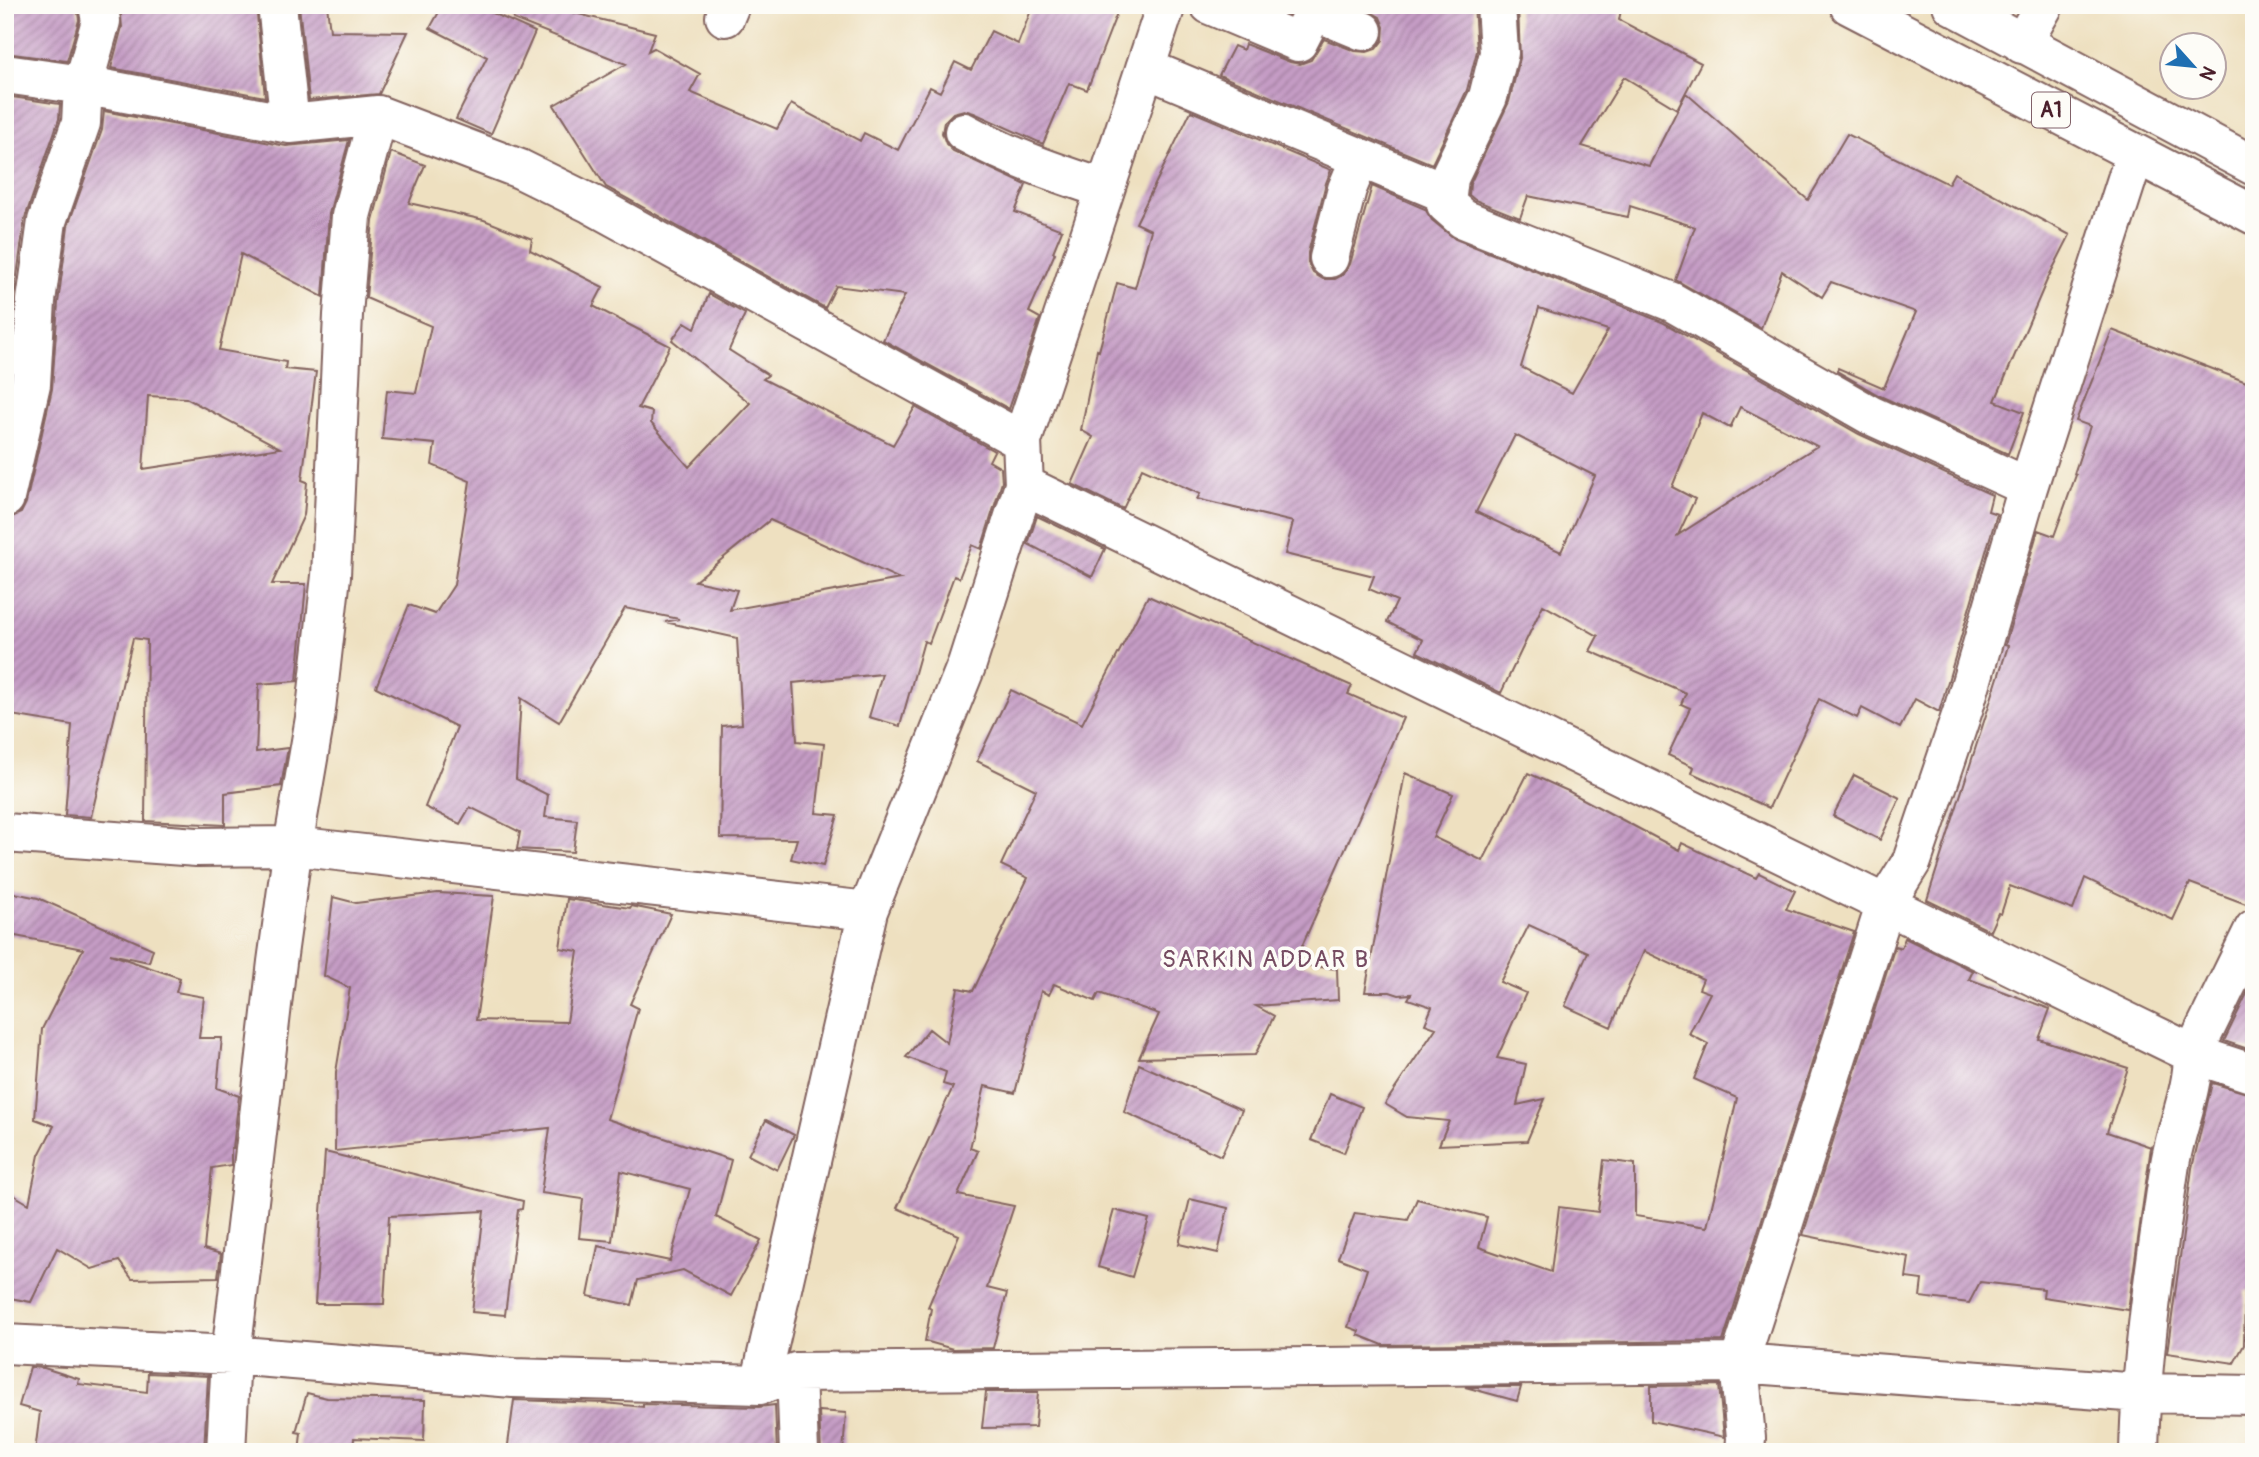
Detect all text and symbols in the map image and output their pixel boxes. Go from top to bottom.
north arrow [2158,32,2228,102]
text: N [2194,62,2221,85]
road number: A1 [2032,92,2070,128]
district label: SARKIN ADDAR B [1162,945,1370,974]

